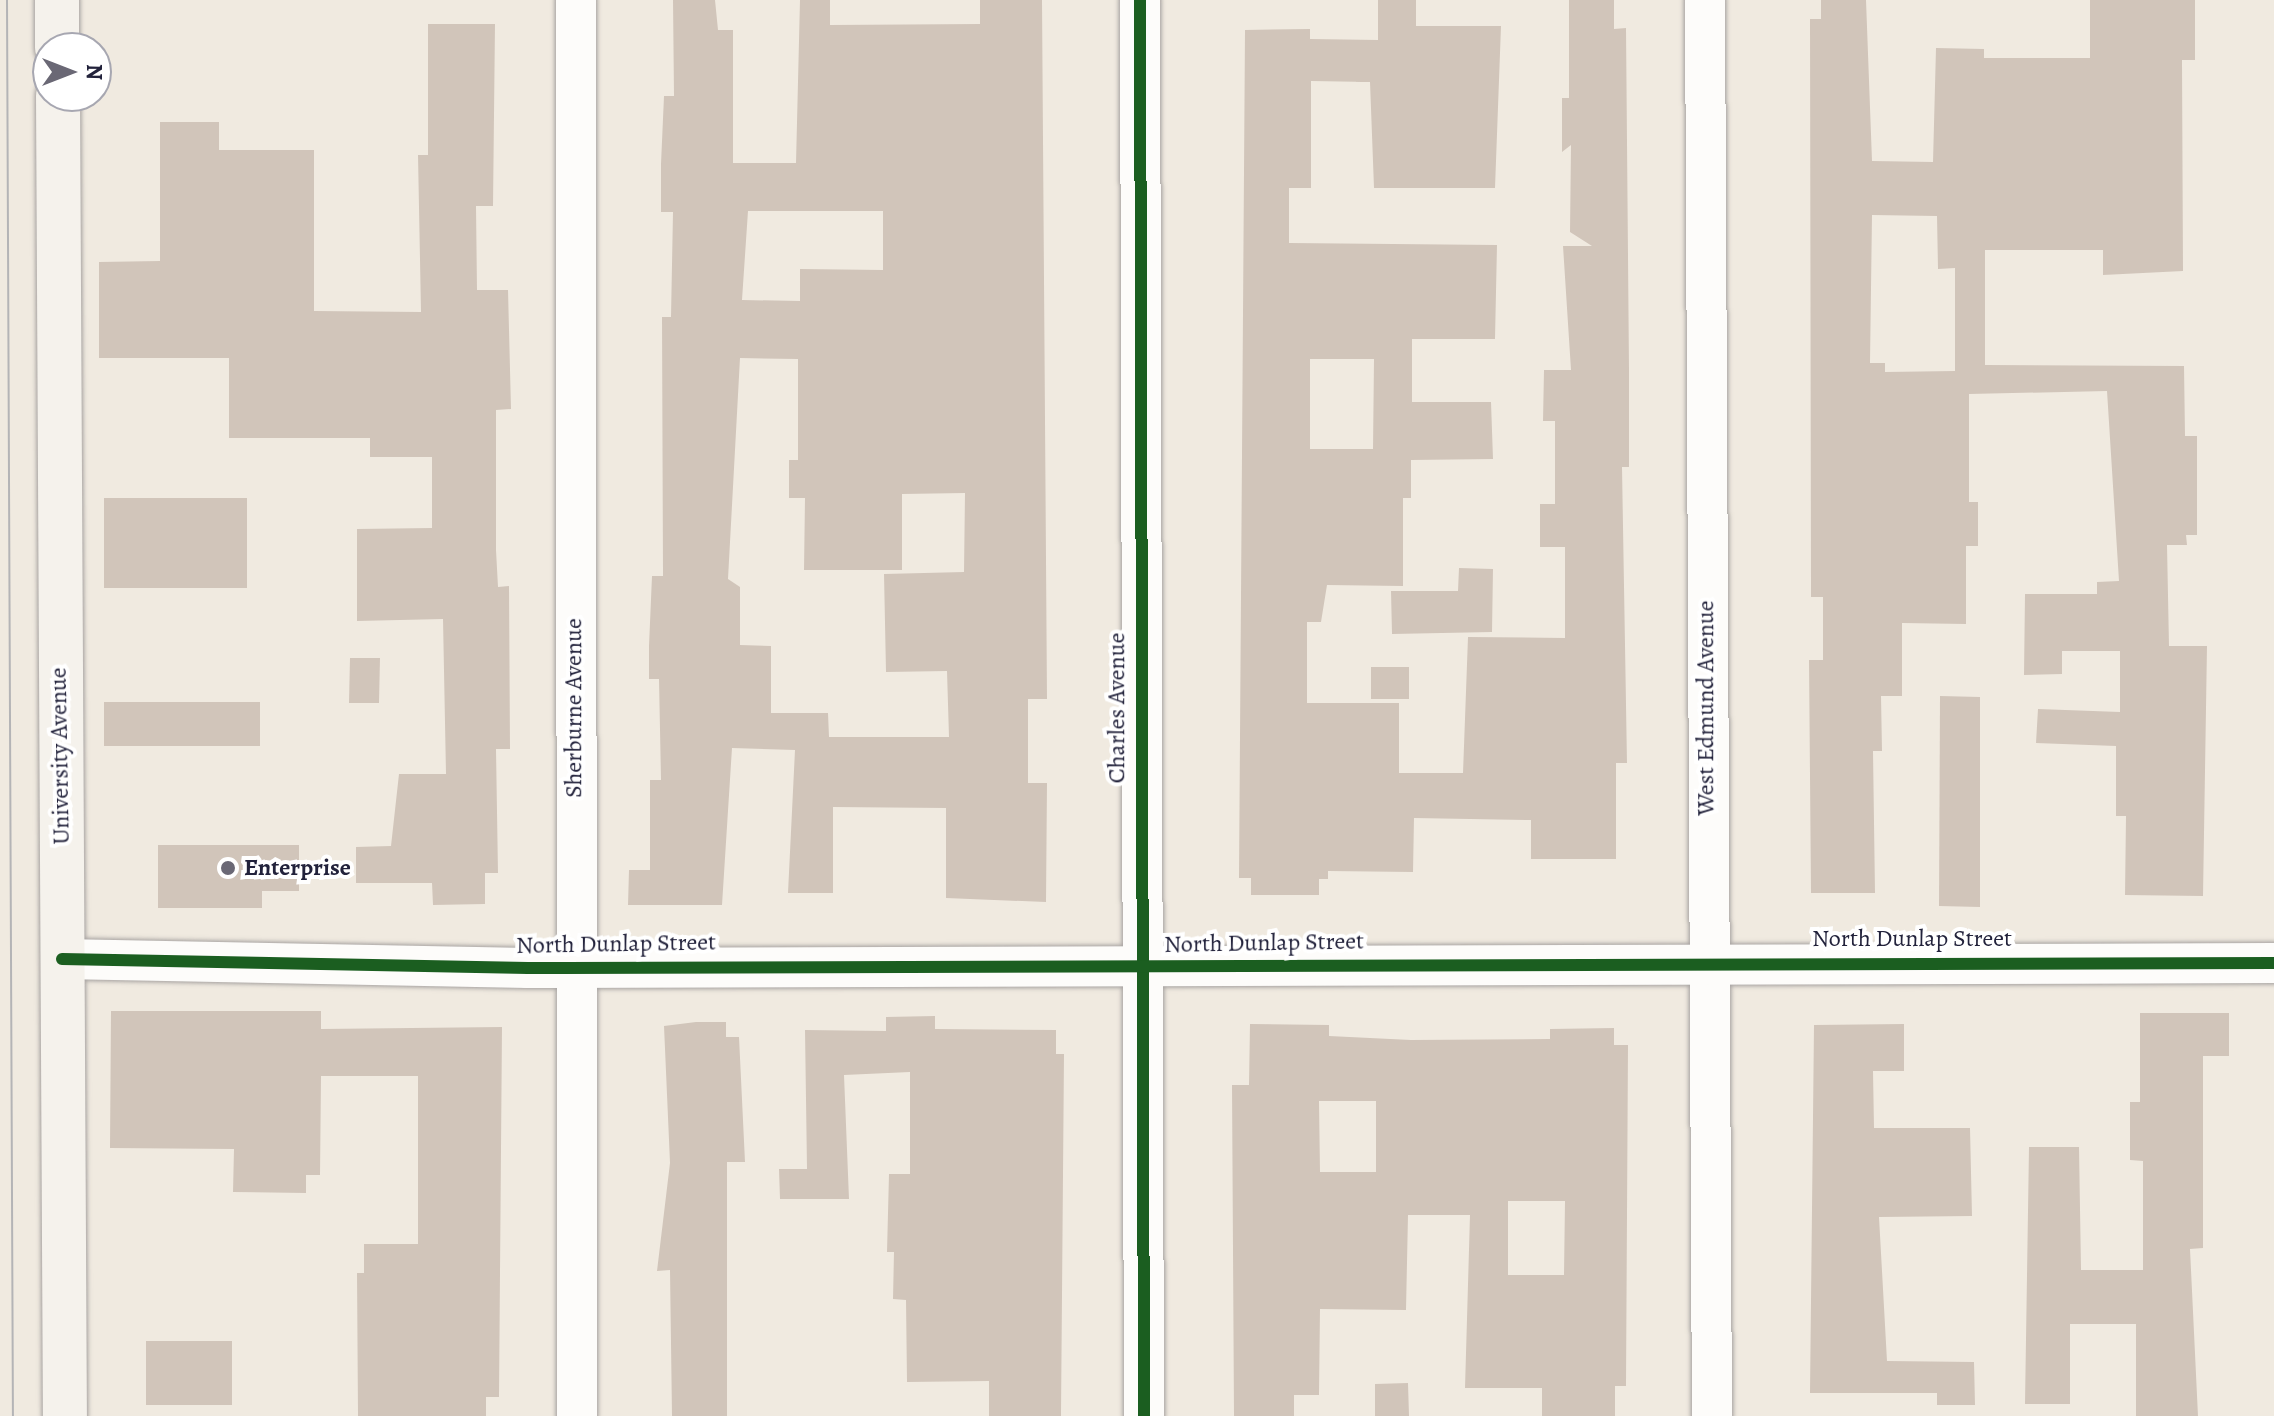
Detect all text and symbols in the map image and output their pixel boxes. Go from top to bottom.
north arrow [32,32,112,112]
text: N [79,64,109,80]
street label: West Edmund Avenue [1692,600,1720,816]
street label: Sherburne Avenue [560,618,588,798]
street label: Charles Avenue [1103,633,1131,783]
street label: University Avenue [44,667,76,845]
place label: Enterprise [244,854,351,882]
marker: Enterprise [219,859,237,877]
street label: North Dunlap Street [1812,925,2012,953]
street label: North Dunlap Street [1164,927,1364,959]
street label: North Dunlap Street [516,928,716,960]

